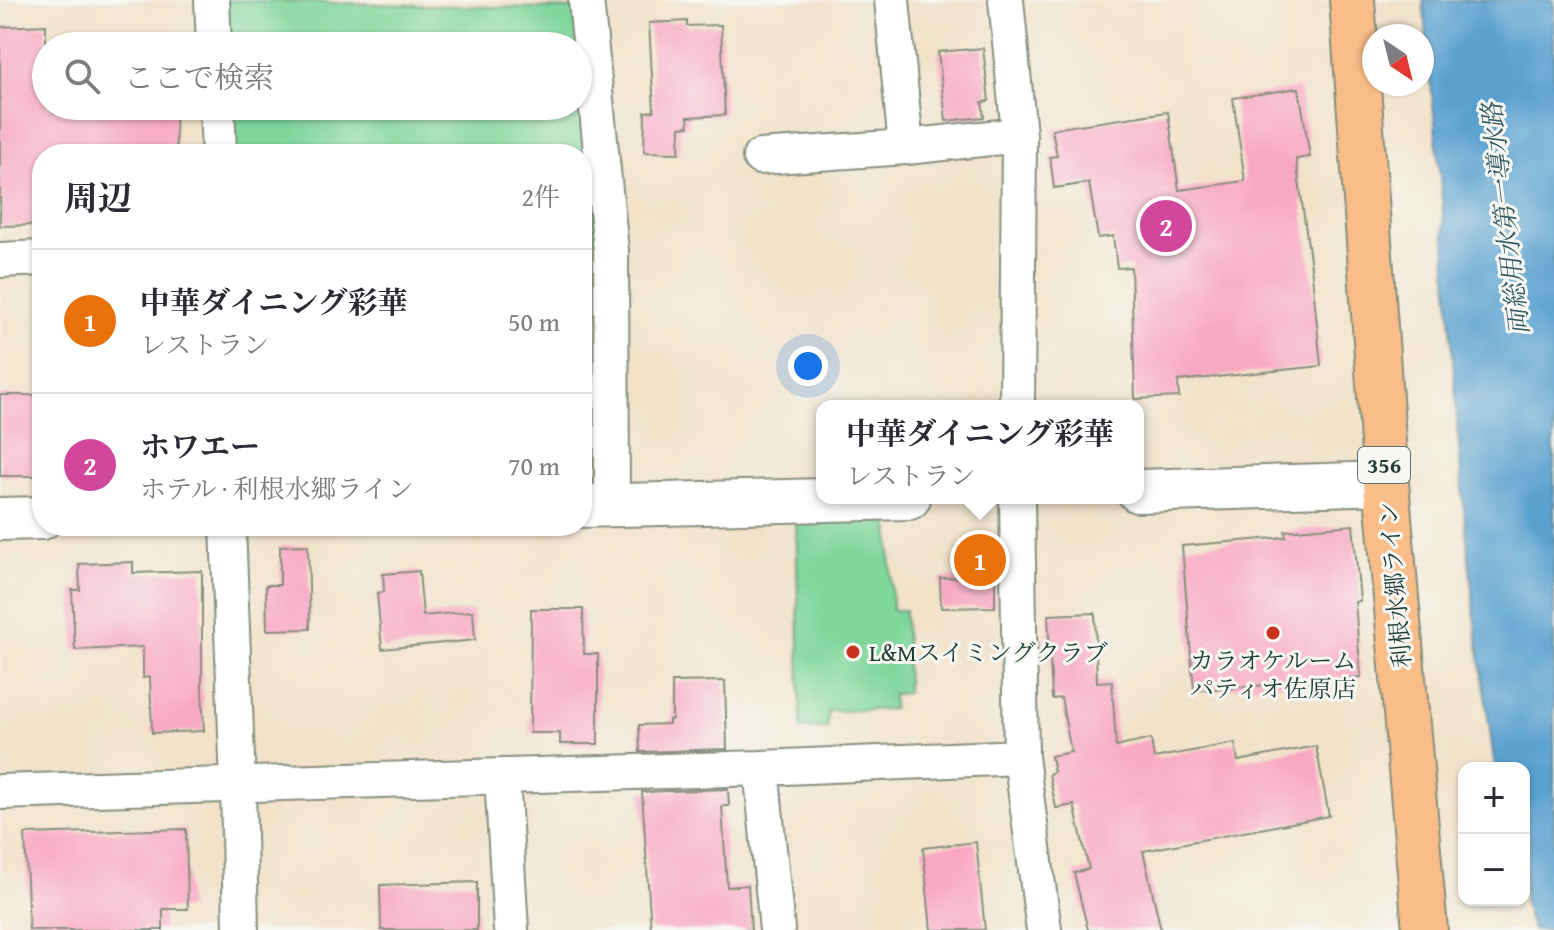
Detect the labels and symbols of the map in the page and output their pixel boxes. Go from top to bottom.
north arrow [1362,24,1434,96]
water label: 両総用水第一導水路 [1471,99,1539,338]
pin: 2 [1140,196,1192,256]
your location [788,346,828,386]
road number: 356 [1358,447,1410,483]
street label: 利根水郷ライン [1370,500,1420,670]
pin: 1 [954,530,1006,590]
marker: カラオケルーム パティオ佐原店 [1264,624,1282,642]
place label: L&Mスイミングクラブ [869,635,1108,670]
marker: L&Mスイミングクラブ [844,643,862,661]
place label: カラオケルーム パティオ佐原店 [1190,643,1356,706]

